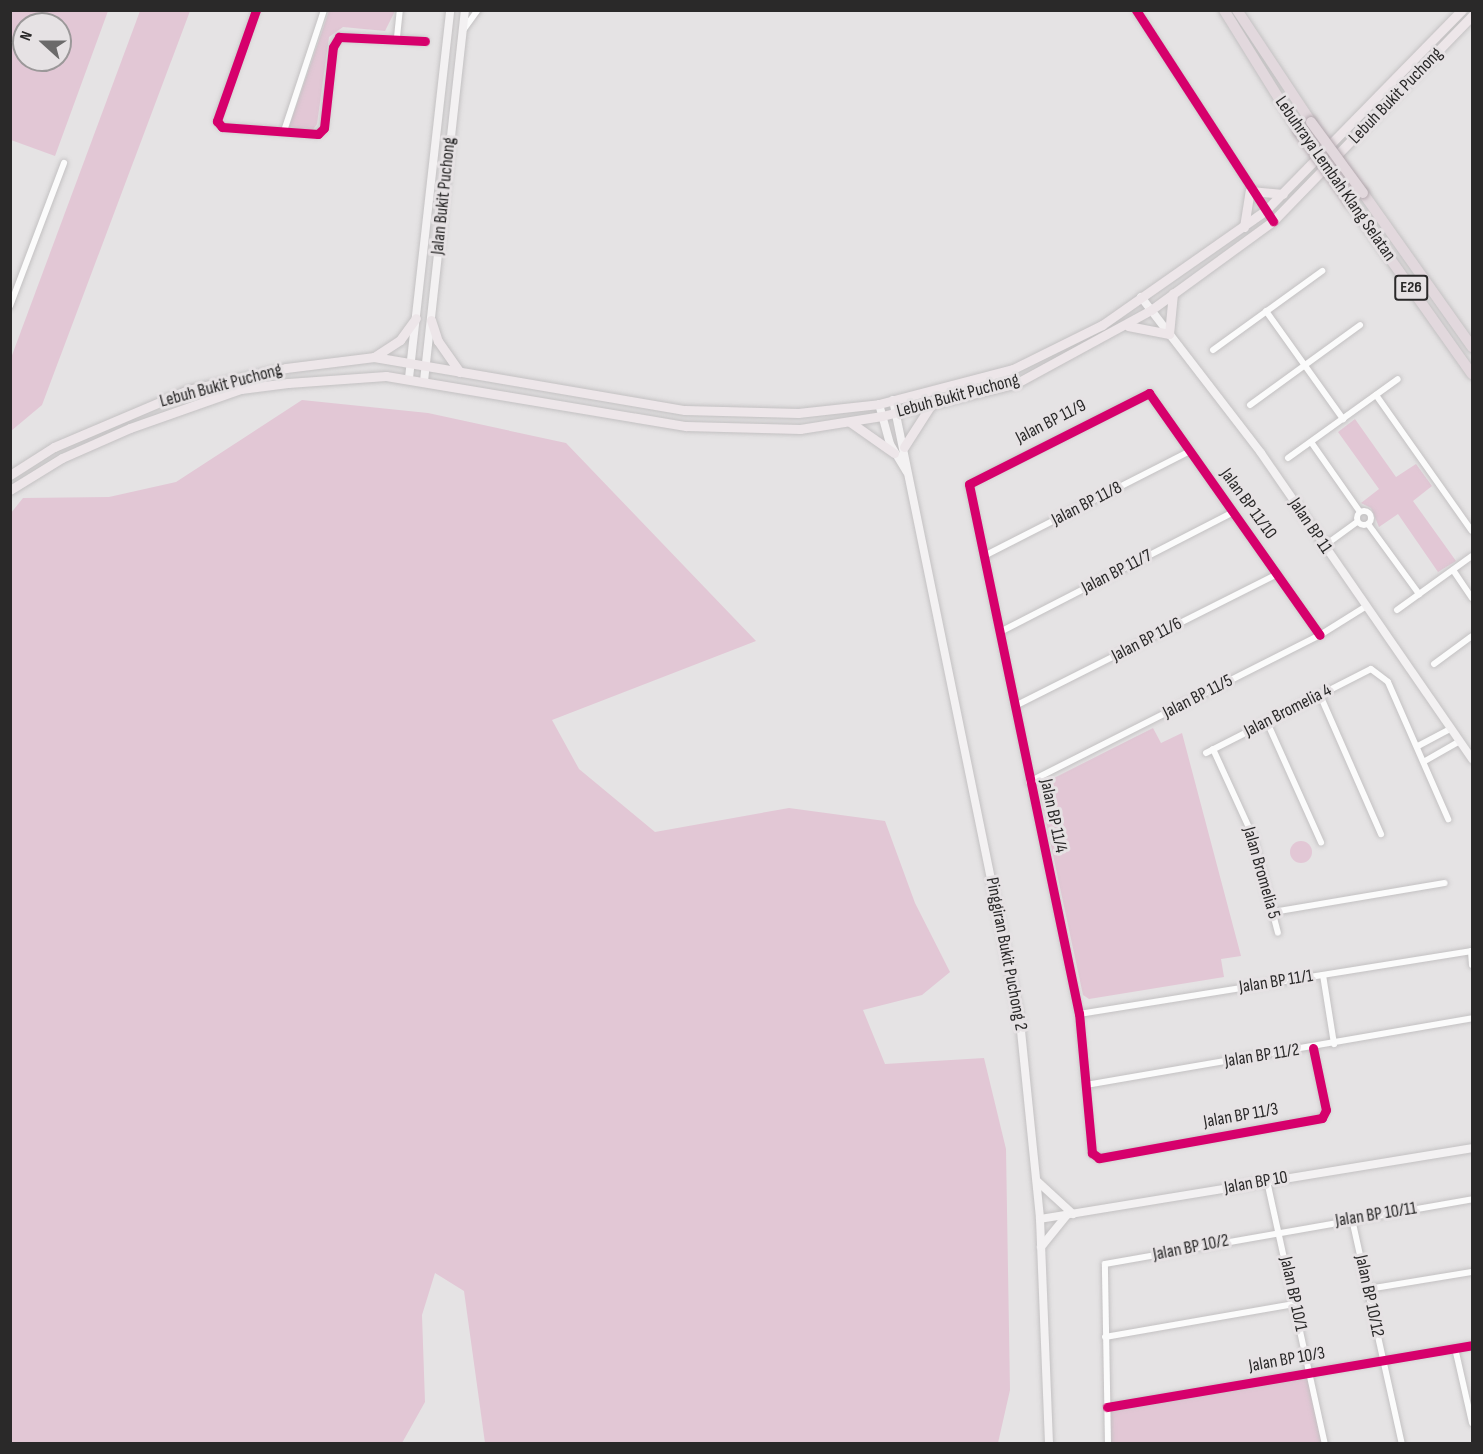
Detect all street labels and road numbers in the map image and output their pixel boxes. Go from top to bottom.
street label: Lebuh Bukit Puchong [1345,43,1447,149]
street label: Lebuhraya Lembah Klang Selatan [1270,92,1400,266]
street label: Jalan Bukit Puchong [427,136,461,256]
road number: E26 [1393,275,1429,301]
street label: Lebuh Bukit Puchong [157,359,285,413]
street label: Lebuh Bukit Puchong [894,369,1022,423]
street label: Jalan BP 11/9 [1012,395,1090,449]
street label: Jalan BP 11/10 [1215,464,1281,544]
street label: Jalan BP 11/8 [1048,477,1126,531]
street label: Jalan BP 11 [1284,494,1336,558]
street label: Jalan BP 11/7 [1078,545,1156,599]
street label: Jalan BP 11/6 [1108,613,1186,667]
street label: Jalan BP 11/5 [1160,670,1236,724]
street label: Jalan Bromelia 4 [1241,680,1335,742]
street label: Jalan BP 11/4 [1035,777,1071,855]
street label: Jalan Bromelia 5 [1238,825,1284,921]
street label: Pinggiran Bukit Puchong 2 [981,876,1031,1032]
street label: Jalan BP 11/1 [1238,966,1314,998]
street label: Jalan BP 11/2 [1223,1039,1301,1073]
street label: Jalan BP 11/3 [1202,1099,1280,1133]
street label: Jalan BP 10 [1222,1167,1290,1199]
street label: Jalan BP 10/11 [1334,1198,1418,1232]
street label: Jalan BP 10/2 [1151,1230,1231,1266]
street label: Jalan BP 10/12 [1350,1253,1388,1339]
street label: Jalan BP 10/1 [1275,1255,1311,1333]
street label: Jalan BP 10/3 [1247,1343,1327,1377]

